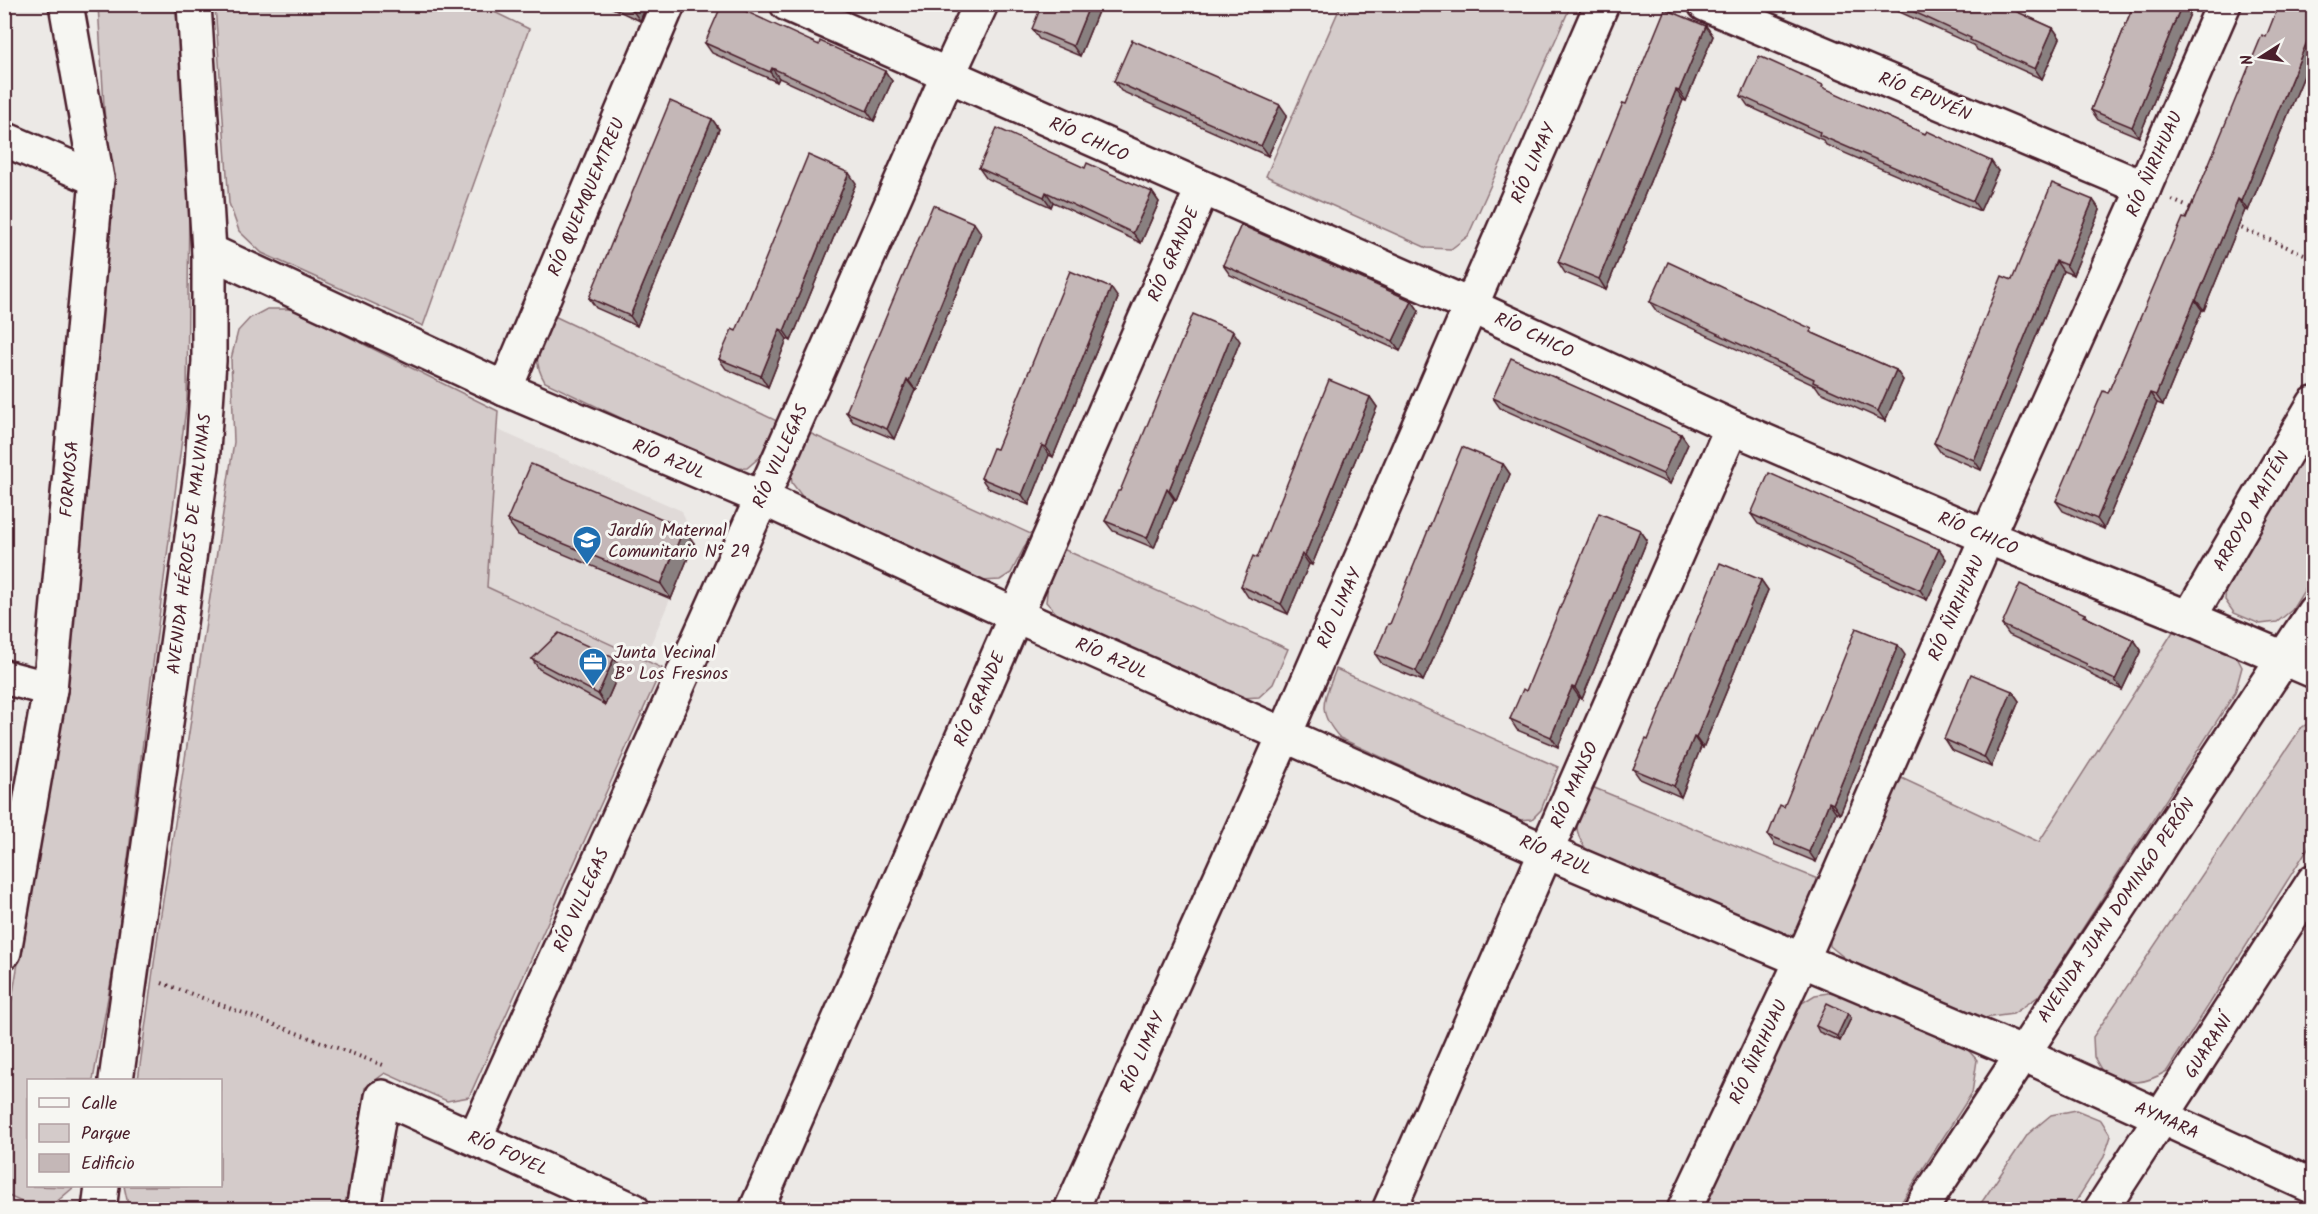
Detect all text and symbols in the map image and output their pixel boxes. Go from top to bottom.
north arrow [2231,27,2291,87]
text: N [2235,52,2261,67]
street label: RÍO EPUYÉN [1873,65,1975,130]
street label: RÍO ÑIRIHUAU [2119,107,2192,222]
street label: RÍO CHICO [1044,110,1133,171]
street label: RÍO QUEMQUEMTREU [541,114,634,281]
street label: RÍO LIMAY [1504,118,1565,208]
street label: RÍO GRANDE [1141,202,1208,307]
street label: RÍO CHICO [1489,305,1578,367]
street label: RÍO VILLEGAS [746,400,817,513]
street label: AVENIDA HÉROES DE MALVINAS [160,412,221,676]
street label: RÍO AZUL [627,432,710,489]
street label: FORMOSA [53,440,88,519]
street label: ARROYO MAITÉN [2206,446,2299,577]
street label: RÍO CHICO [1933,505,2022,564]
place label: Jardín Maternal Comunitario N° 29 [608,517,750,567]
school or university icon: Jardín Maternal Comunitario N° 29 [571,524,603,566]
street label: RÍO ÑIRIHUAU [1921,551,1994,666]
street label: RÍO LIMAY [1310,563,1371,653]
street label: RÍO AZUL [1070,630,1152,688]
place label: Junta Vecinal B° Los Fresnos [614,639,729,689]
office icon: Junta Vecinal B° Los Fresnos [577,646,609,688]
street label: RÍO GRANDE [947,647,1014,752]
street label: RÍO MANSO [1543,738,1607,834]
street label: AVENIDA JUAN DOMINGO PERÓN [2031,792,2204,1029]
street label: RÍO AZUL [1514,828,1597,885]
street label: RÍO VILLEGAS [547,844,618,957]
street label: RÍO ÑIRIHUAU [1722,995,1796,1110]
street label: RÍO LIMAY [1113,1007,1174,1097]
street label: GUARANÍ [2178,1007,2242,1085]
legend [27,1079,222,1187]
text: Calle [81,1090,117,1119]
street label: AYMARA [2129,1094,2203,1148]
text: Parque [81,1120,130,1149]
street label: RÍO FOYEL [462,1124,552,1185]
text: Edificio [81,1150,135,1179]

